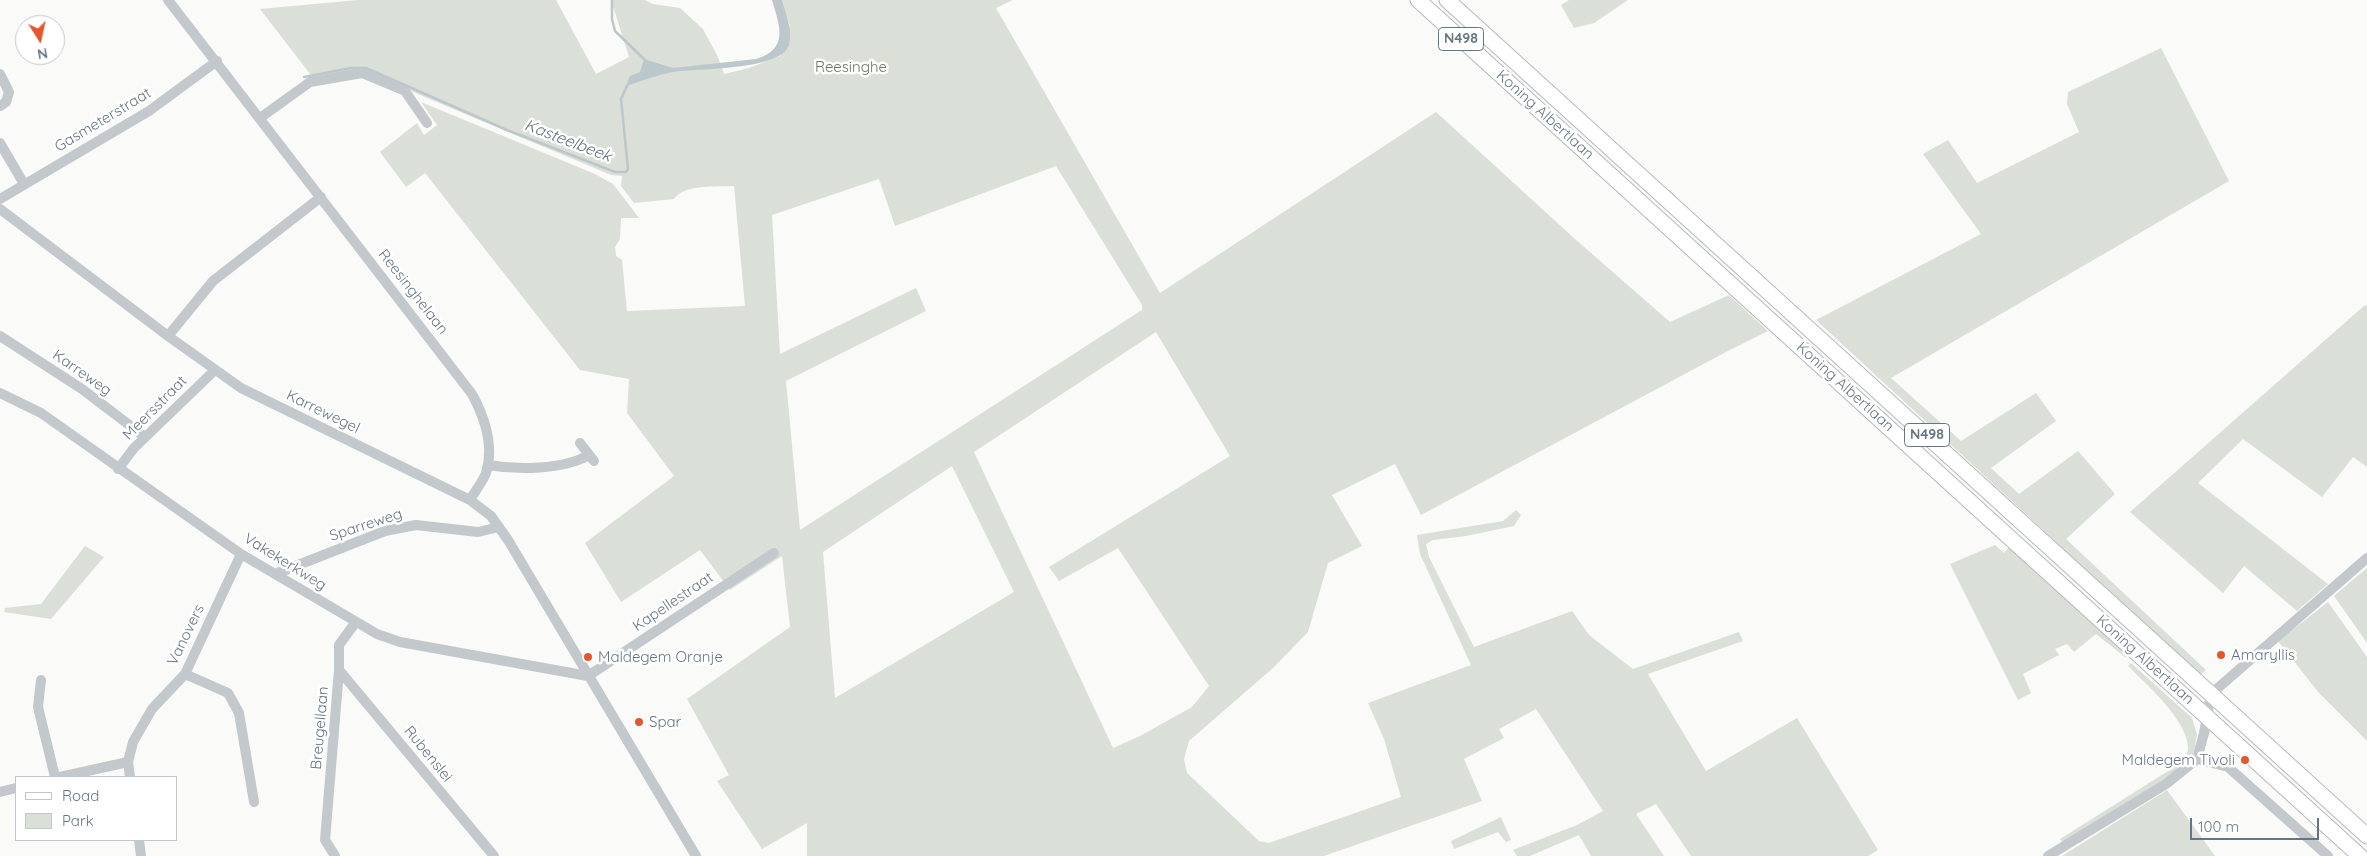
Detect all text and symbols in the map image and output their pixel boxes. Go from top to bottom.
north arrow [15,15,65,65]
road number: N498 [1438,28,1484,50]
text: N [36,44,49,64]
park label: Reesinghe [815,58,887,76]
street label: Koning Albertlaan [1493,67,1597,163]
street label: Gasmeterstraat [52,84,154,156]
water label: Kasteelbeek [522,116,614,166]
street label: Reesinghelaan [374,246,452,338]
street label: Koning Albertlaan [1793,339,1897,435]
street label: Karreweg [49,346,115,400]
street label: Meersstraat [119,372,191,444]
street label: Karrewegel [283,386,363,438]
road number: N498 [1904,424,1950,446]
street label: Sparreweg [327,505,405,545]
street label: Vakekerkweg [240,529,330,595]
street label: Kapellestraat [629,568,717,636]
street label: Vanovers [164,602,208,668]
street label: Koning Albertlaan [2093,612,2197,708]
place label: Amaryllis [2231,646,2295,664]
place label: Maldegem Oranje [598,648,723,666]
marker: Amaryllis [2215,649,2227,661]
marker: Maldegem Oranje [582,651,594,663]
street label: Breugellaan [307,686,333,770]
place label: Spar [649,713,681,731]
marker: Spar [633,716,645,728]
street label: Rubenslei [400,722,456,786]
place label: Maldegem Tivoli [2122,751,2235,769]
marker: Maldegem Tivoli [2239,754,2251,766]
legend [15,776,178,841]
text: Road [62,786,99,805]
scale bar [2192,808,2321,840]
text: Park [62,811,94,830]
text: 100 m [2198,817,2239,836]

